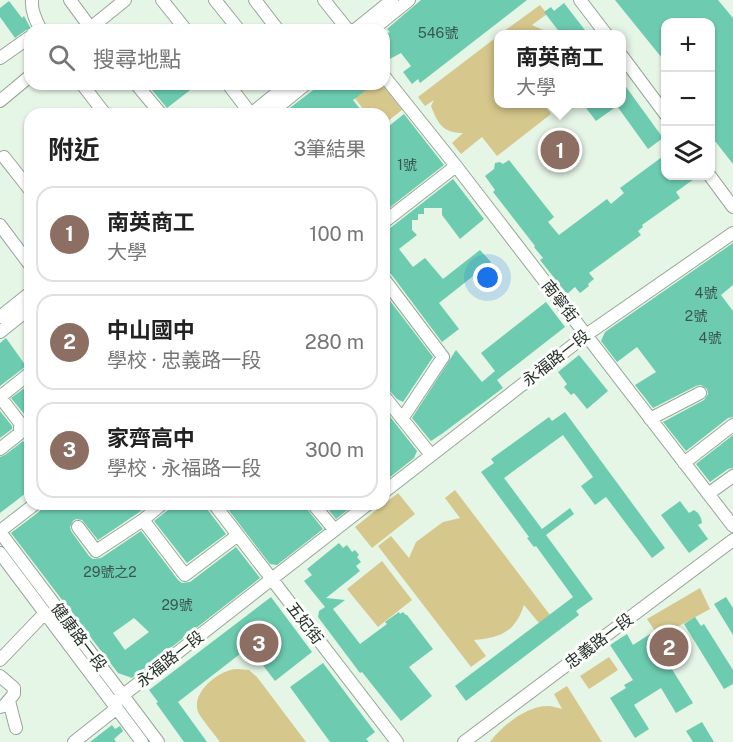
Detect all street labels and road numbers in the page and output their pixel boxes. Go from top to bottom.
street label: 南寧街 [538,276,582,326]
street label: 永福路一段 [519,326,593,390]
street label: 五妃街 [283,598,327,648]
street label: 健康路一段 [47,599,111,675]
street label: 忠義路一段 [561,609,637,673]
street label: 永福路一段 [133,627,207,691]

